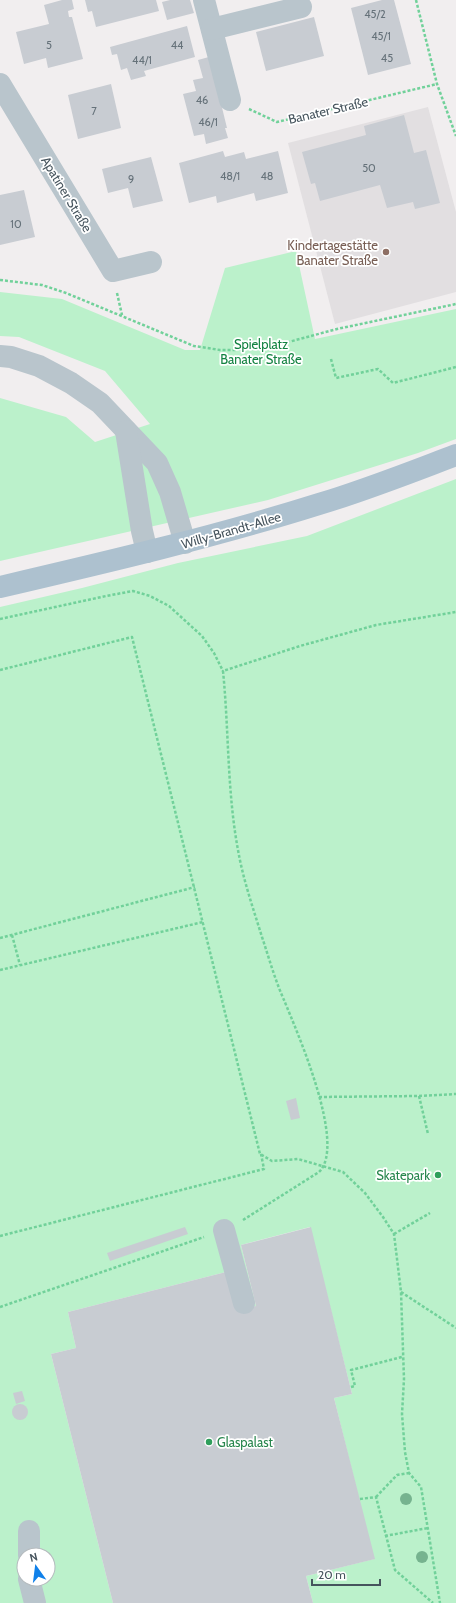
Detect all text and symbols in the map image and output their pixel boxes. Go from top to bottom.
house number: 45/2 [364,7,386,21]
house number: 45/1 [371,29,391,43]
house number: 5 [46,38,52,52]
house number: 44 [171,38,184,52]
house number: 45 [381,51,393,65]
house number: 44/1 [132,53,152,67]
house number: 46 [196,93,208,107]
street label: Banater Straße [286,93,370,127]
house number: 7 [91,104,97,118]
house number: 46/1 [198,115,218,129]
street label: Apatiner Straße [38,153,96,235]
house number: 50 [362,161,376,175]
house number: 48/1 [220,169,240,183]
house number: 48 [260,169,274,183]
house number: 9 [128,172,134,186]
house number: 10 [10,217,22,231]
place label: Kindertagestätte Banater Straße [287,237,378,268]
marker: Kindertagestätte Banater Straße [381,247,391,257]
park label: Spielplatz Banater Straße [220,336,302,367]
street label: Willy-Brandt-Allee [179,508,283,552]
place label: Skatepark [376,1167,430,1183]
marker: Skatepark [433,1170,443,1180]
place label: Glaspalast [217,1434,274,1450]
marker: Glaspalast [204,1437,214,1447]
north arrow [16,1547,56,1587]
text: N [28,1550,39,1565]
scale bar [312,1561,380,1587]
text: 20 m [318,1567,346,1582]

